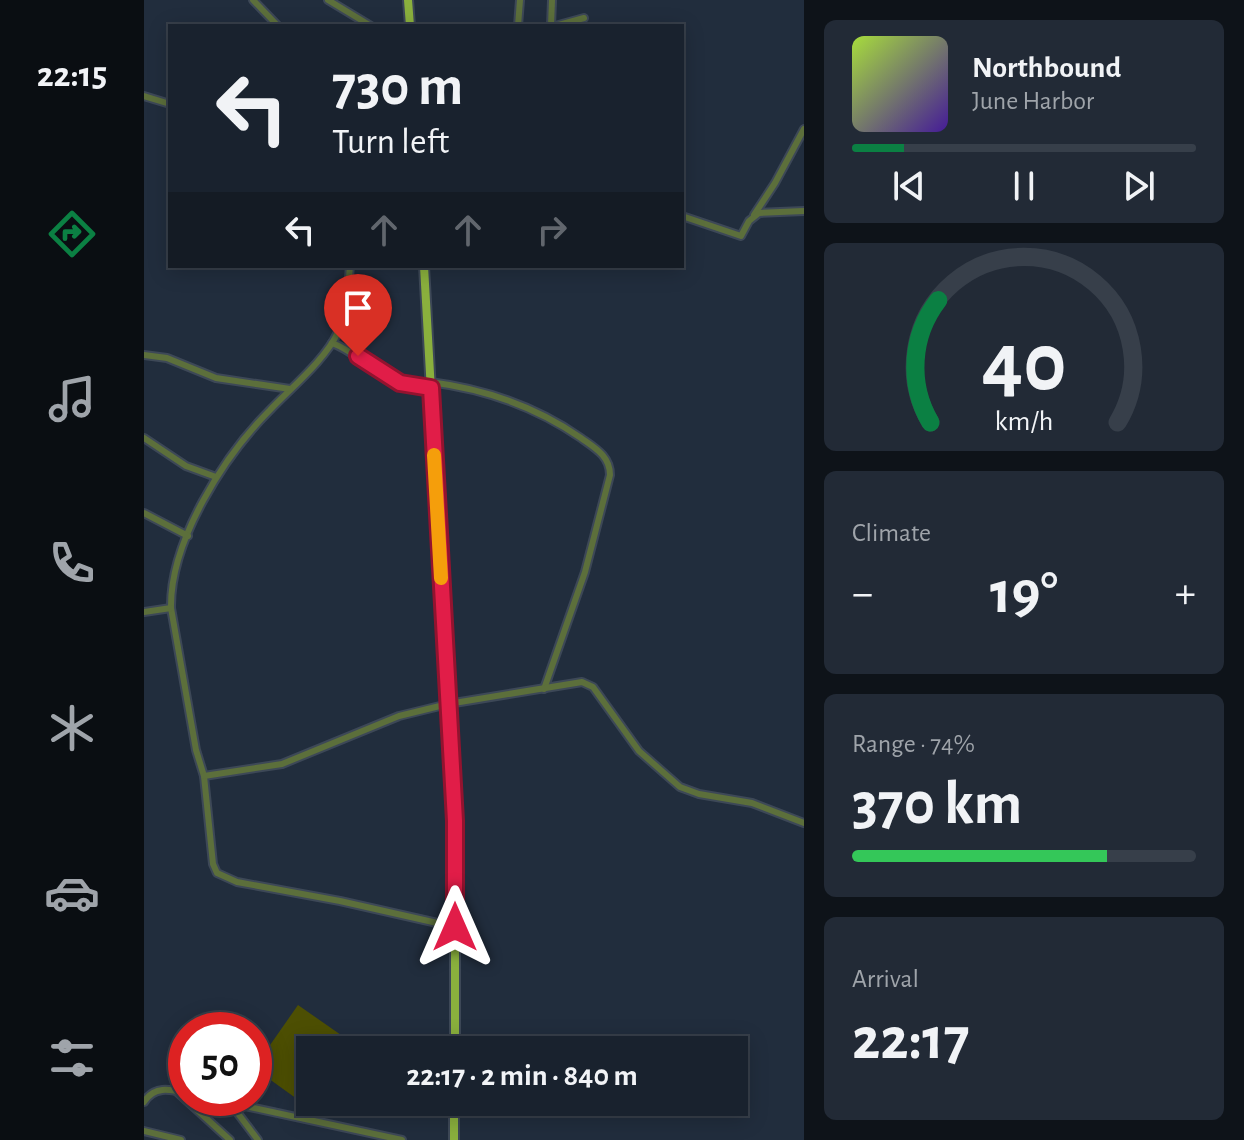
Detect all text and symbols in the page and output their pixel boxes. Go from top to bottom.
text: Northbound [972,53,1121,83]
icon: left [200,56,304,160]
text: 22:15 [37,57,107,93]
text: 730 m [332,59,463,115]
text: June Harbor [972,88,1094,114]
text: Turn left [332,124,449,160]
icon: previous [887,164,931,208]
icon: pause [1002,164,1046,208]
icon: next [1117,164,1161,208]
icon: directions [44,206,100,262]
icon: left [278,208,322,252]
icon: ahead [362,208,406,252]
icon: ahead [446,208,490,252]
icon: right [530,208,574,252]
pin [324,274,392,356]
icon: arrive [336,286,380,330]
text: 40 [981,322,1067,406]
icon: music [44,371,100,427]
text: km/h [995,407,1053,436]
text: Climate [852,520,931,546]
icon: phone [44,535,100,591]
text: 19° [990,564,1058,624]
text: − [852,572,873,616]
text: + [1175,572,1196,616]
icon: climate [44,700,100,756]
text: Range · 74% [852,731,975,757]
text: 370 km [852,775,1022,835]
icon: car [44,865,100,921]
position arrow [413,885,497,969]
text: Arrival [852,966,919,992]
text: 22:17 [852,1010,970,1070]
speed limit sign: 50 [168,1012,272,1116]
icon: filters [44,1030,100,1086]
text: 22:17 · 2 min · 840 m [406,1061,638,1091]

